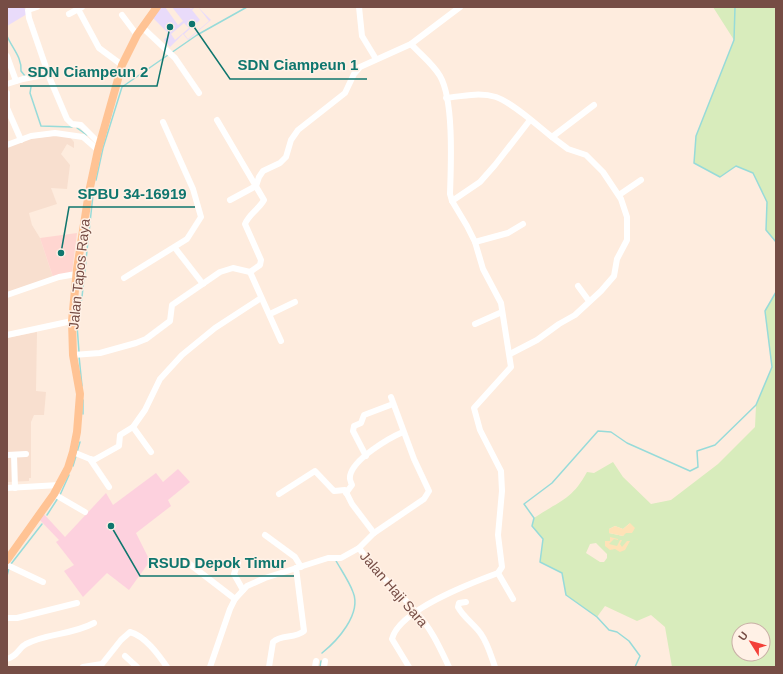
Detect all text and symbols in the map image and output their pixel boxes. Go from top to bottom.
callout: SDN Ciampeun 1 [230,52,367,79]
text: SDN Ciampeun 1 [238,56,358,73]
callout: SDN Ciampeun 2 [20,59,157,86]
text: SDN Ciampeun 2 [28,63,148,80]
callout: SPBU 34-16919 [69,180,195,207]
text: SPBU 34-16919 [77,185,187,202]
street label: Jalan Tapos Raya [65,218,93,330]
street label: Jalan Haji Sara [357,548,431,630]
callout: RSUD Depok Timur [140,549,294,576]
text: RSUD Depok Timur [148,554,286,571]
north arrow [731,622,771,662]
text: U [736,629,750,643]

